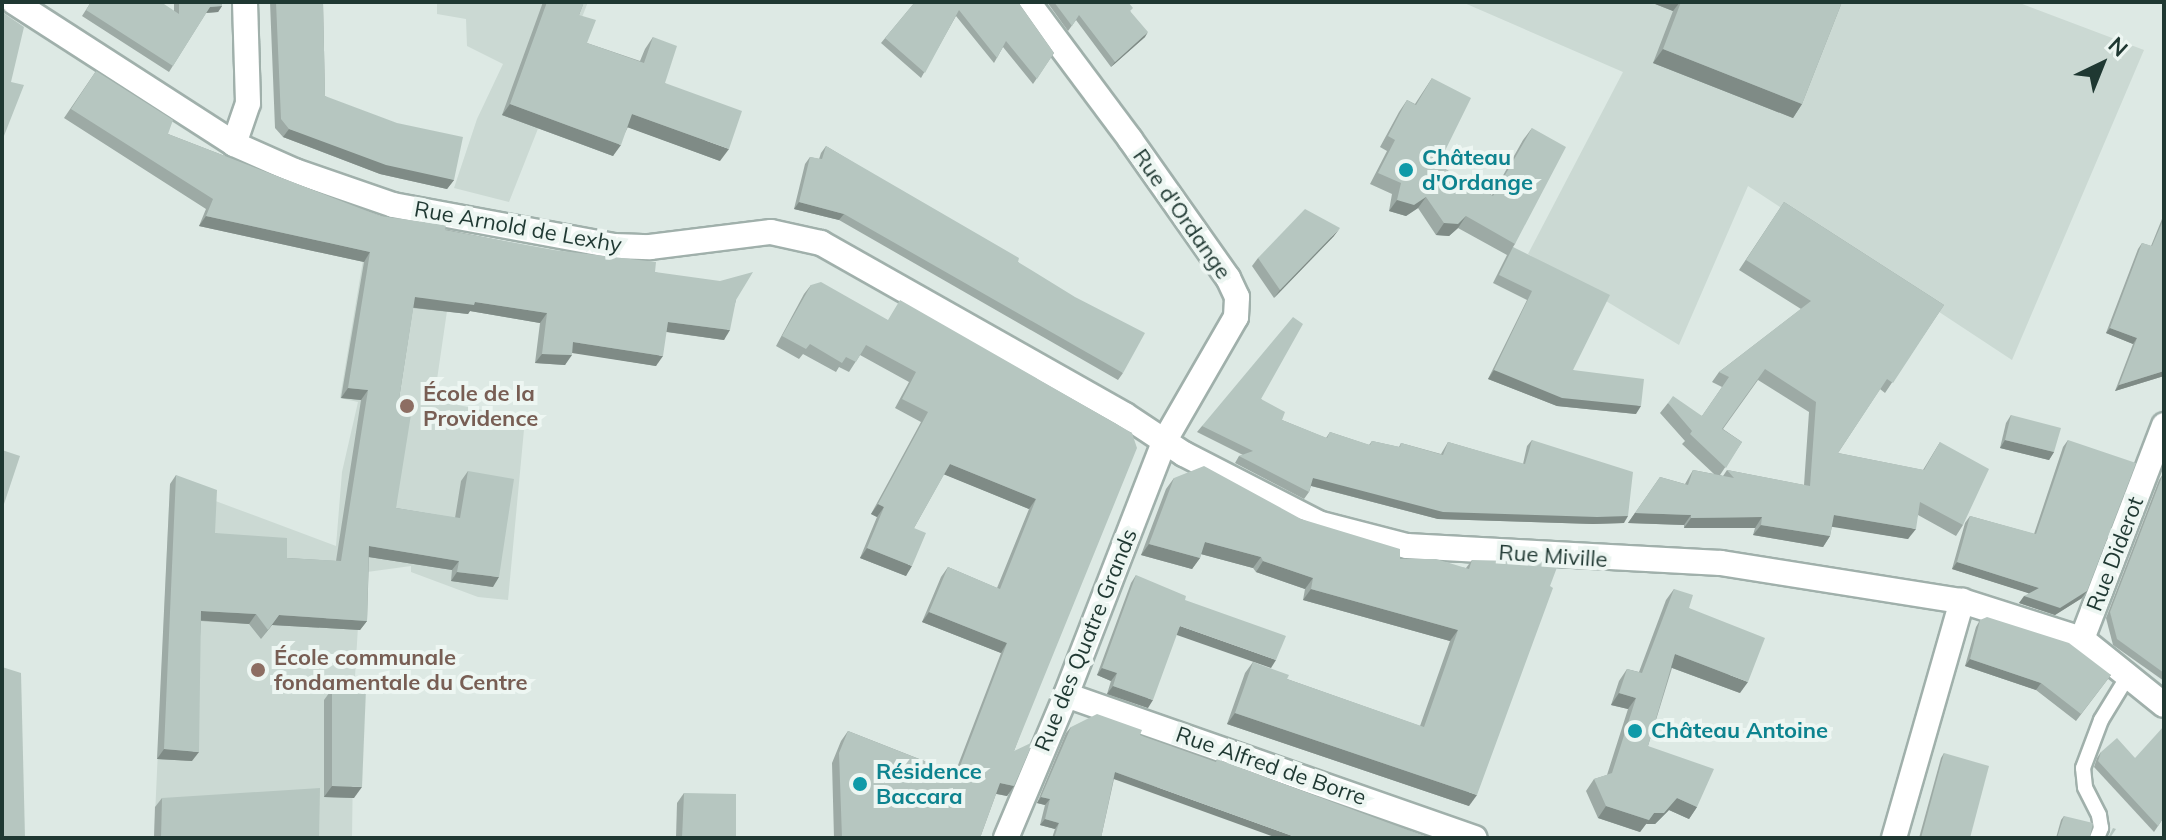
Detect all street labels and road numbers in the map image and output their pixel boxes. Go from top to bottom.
street label: Rue d'Ordange [1127,144,1237,284]
street label: Rue Arnold de Lexhy [412,196,624,258]
street label: Rue Diderot [2081,493,2149,615]
street label: Rue des Quatre Grands [1029,525,1143,755]
street label: Rue Miville [1498,539,1608,573]
street label: Rue Alfred de Borre [1172,721,1370,811]

